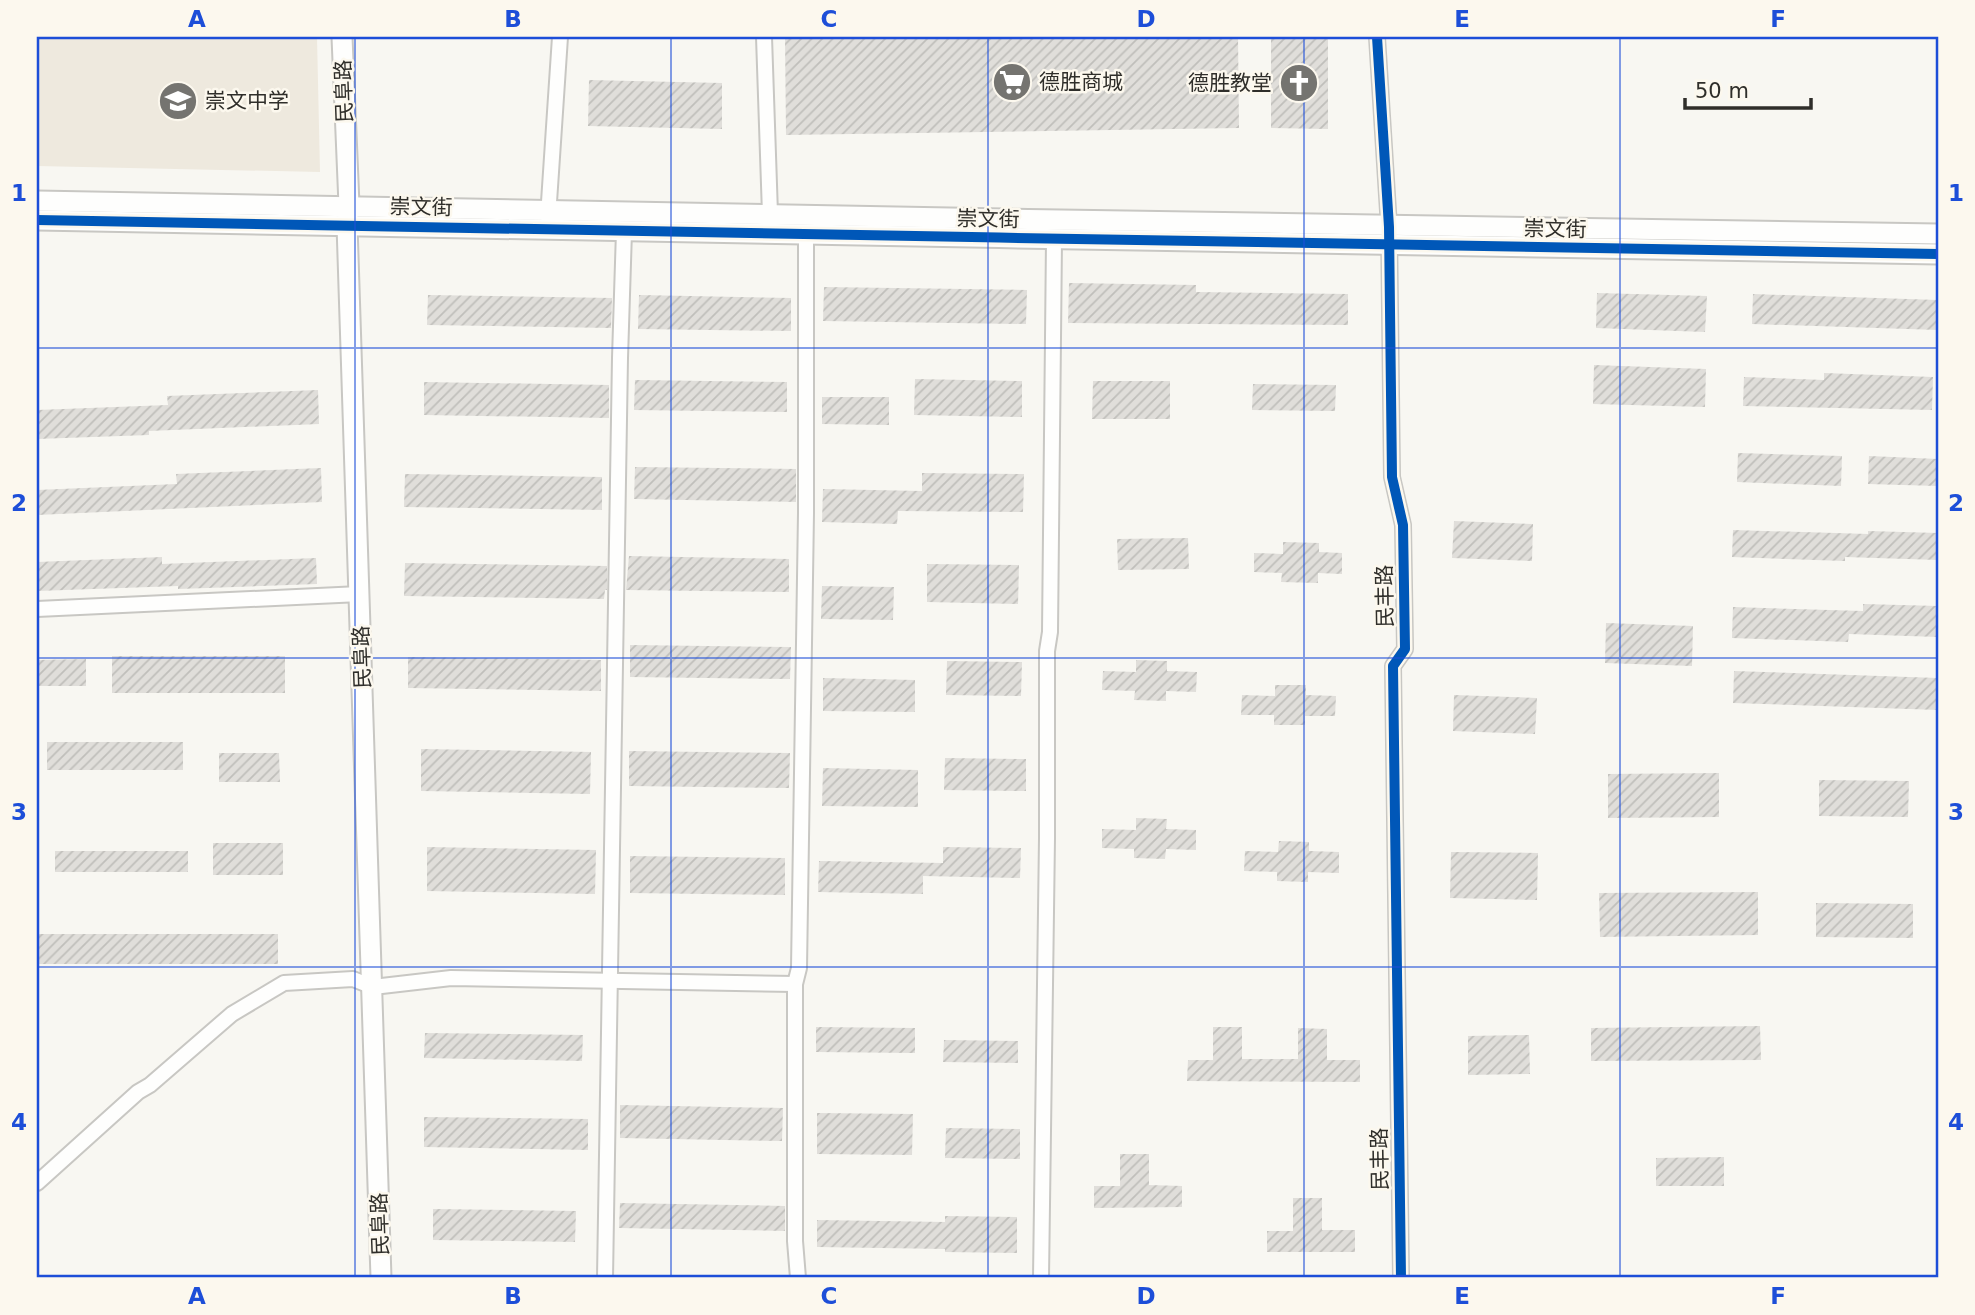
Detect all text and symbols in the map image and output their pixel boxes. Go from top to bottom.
text: A [188,6,206,32]
text: B [504,6,522,32]
text: C [821,6,837,32]
text: D [1136,6,1156,32]
text: E [1454,6,1470,32]
text: F [1770,6,1786,32]
street label: 民阜路 [331,59,357,123]
supermarket icon: 德胜商城 [991,61,1033,103]
church icon: 德胜教堂 [1278,62,1320,104]
scale bar [1685,66,1811,110]
place label: 德胜商城 [1039,70,1123,94]
place label: 德胜教堂 [1188,71,1272,95]
text: 50 m [1695,79,1749,103]
school or university icon: 崇文中学 [157,80,199,122]
place label: 崇文中学 [205,89,289,113]
text: 1 [11,180,27,206]
text: 1 [1948,180,1964,206]
street label: 崇文街 [389,194,453,220]
street label: 崇文街 [956,206,1020,232]
street label: 崇文街 [1523,216,1587,242]
text: 2 [11,490,27,516]
text: 2 [1948,490,1964,516]
street label: 民丰路 [1372,564,1398,628]
street label: 民阜路 [349,625,375,689]
text: 3 [11,799,27,825]
text: 3 [1948,799,1964,825]
text: 4 [11,1109,27,1135]
text: 4 [1948,1109,1964,1135]
street label: 民丰路 [1367,1127,1393,1191]
street label: 民阜路 [367,1192,393,1256]
text: A [188,1283,206,1309]
text: B [504,1283,522,1309]
text: C [821,1283,837,1309]
text: D [1136,1283,1156,1309]
text: E [1454,1283,1470,1309]
text: F [1770,1283,1786,1309]

